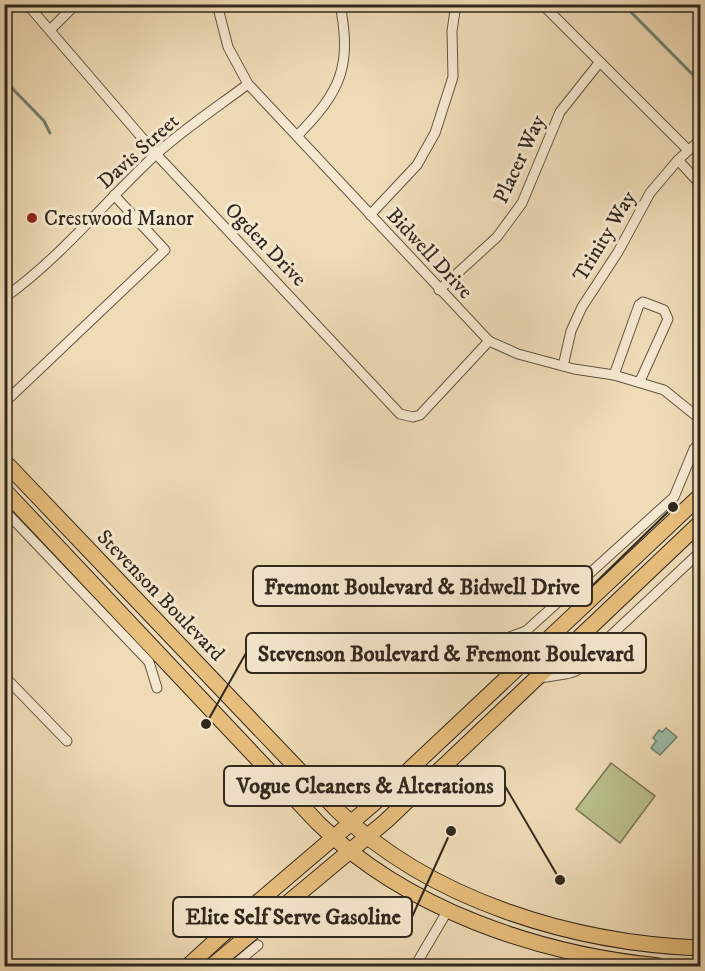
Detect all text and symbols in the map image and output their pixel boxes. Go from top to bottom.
street label: Davis Street [93,108,185,195]
street label: Placer Way [488,110,552,208]
street label: Trinity Way [568,186,643,287]
street label: Ogden Drive [219,197,312,292]
street label: Bidwell Drive [381,203,478,305]
place label: Crestwood Manor [44,206,194,232]
marker: Crestwood Manor [25,211,39,225]
street label: Stevenson Boulevard [91,524,230,667]
callout: Fremont Boulevard & Bidwell Drive [253,566,592,606]
text: Fremont Boulevard & Bidwell Drive [264,574,580,601]
callout: Stevenson Boulevard & Fremont Boulevard [246,633,646,673]
text: Stevenson Boulevard & Fremont Boulevard [258,641,635,668]
callout: Vogue Cleaners & Alterations [224,766,505,806]
text: Vogue Cleaners & Alterations [235,773,494,800]
callout: Elite Self Serve Gasoline [173,897,412,937]
text: Elite Self Serve Gasoline [185,904,401,931]

